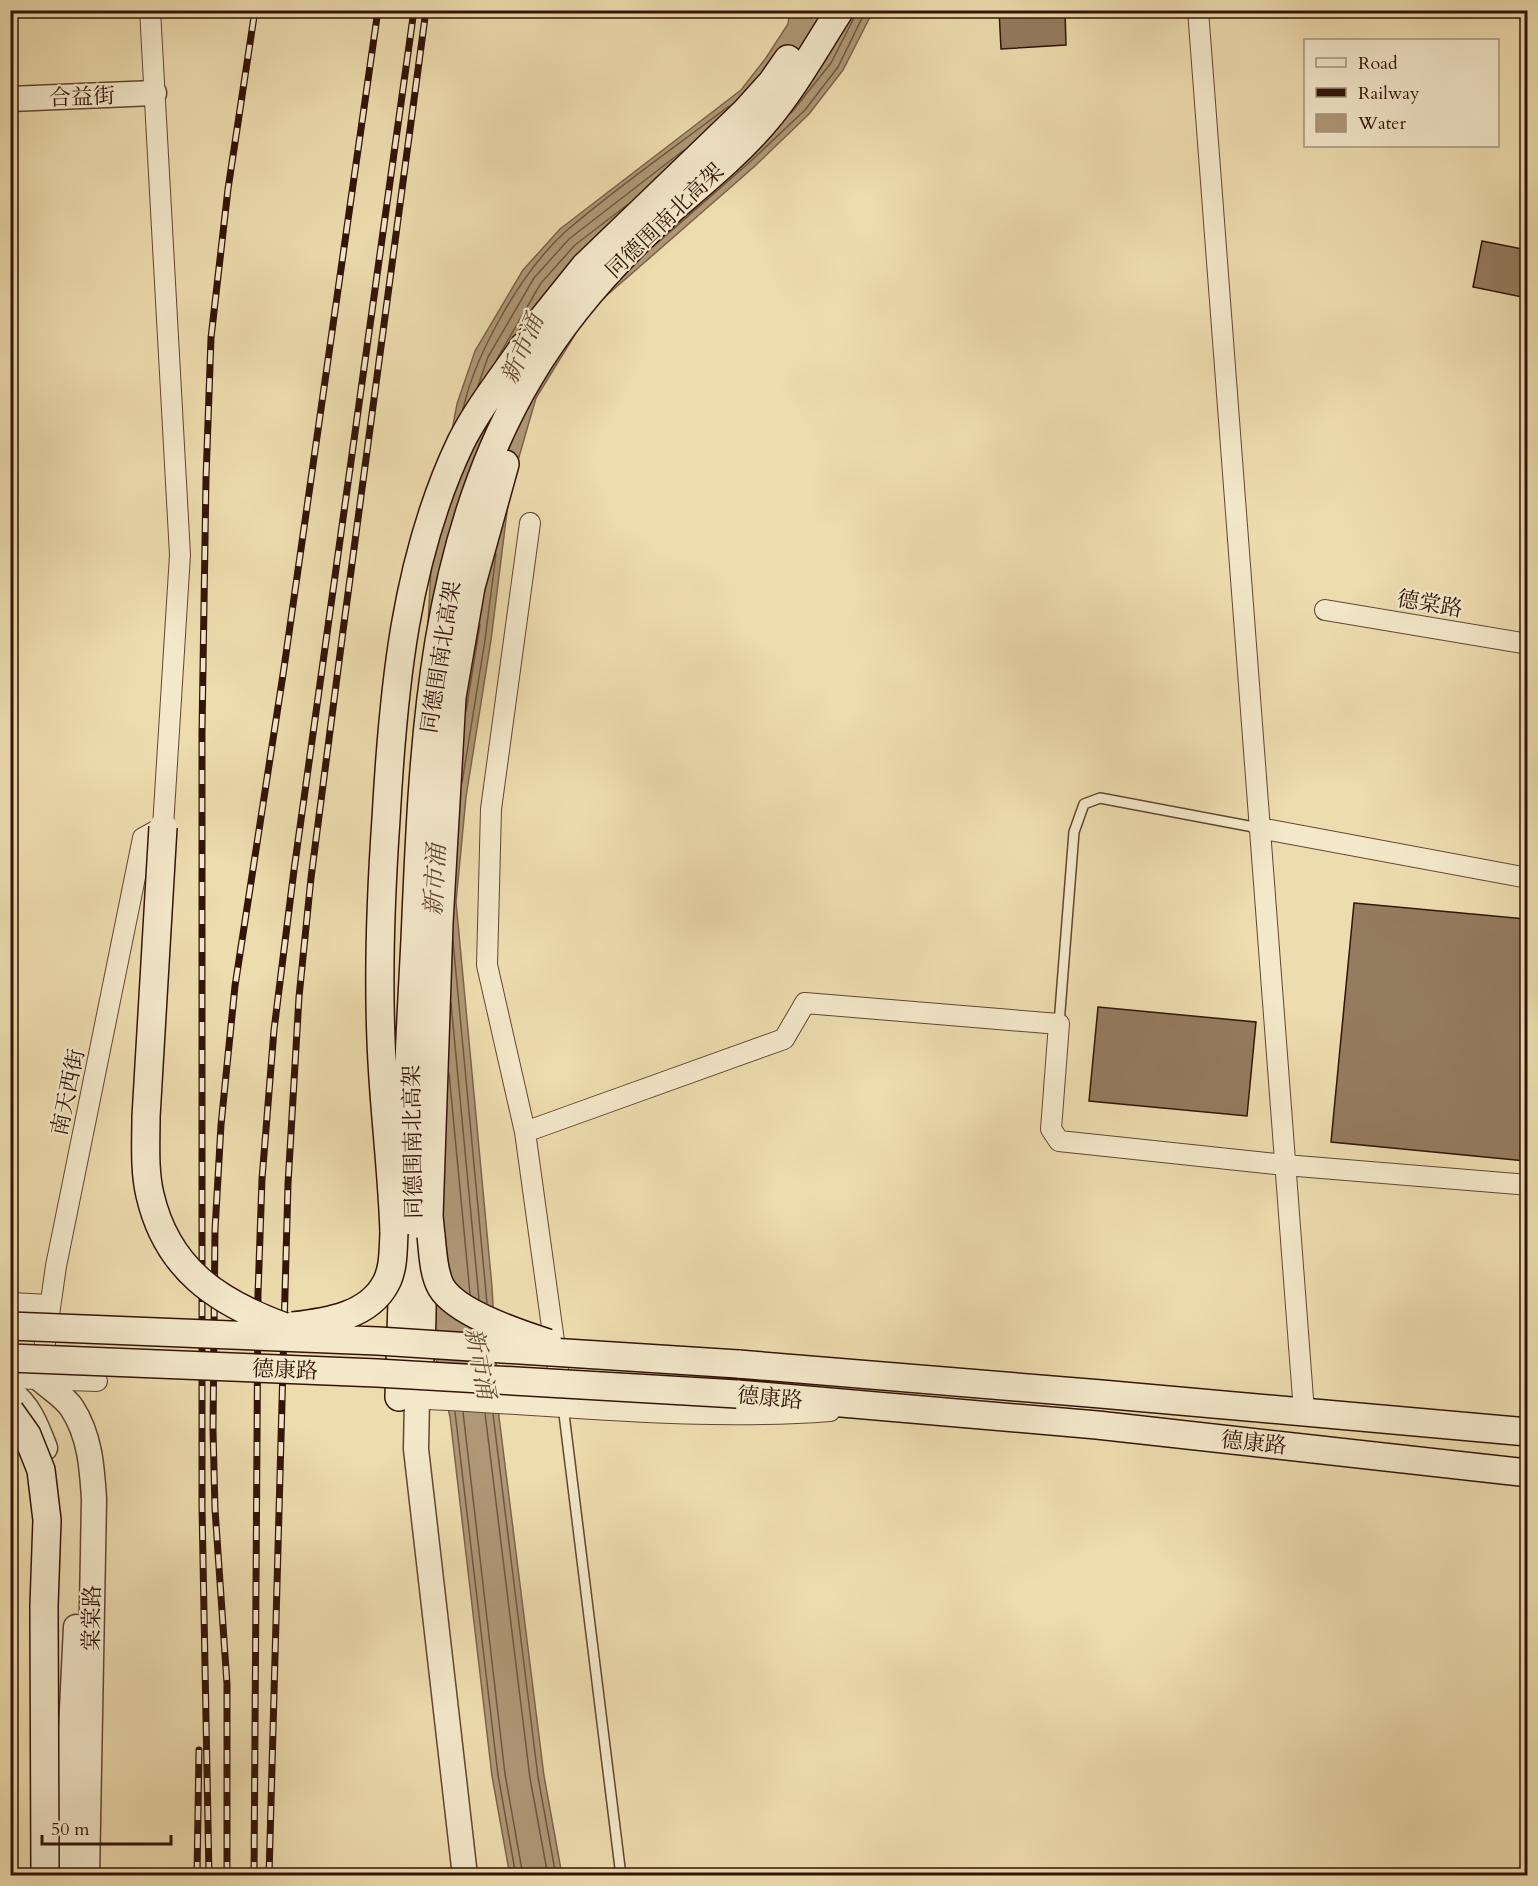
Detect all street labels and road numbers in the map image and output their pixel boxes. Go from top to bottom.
street label: 合益街 [49,81,116,113]
street label: 同德围南北高架 [599,156,731,285]
street label: 同德围南北高架 [414,579,468,736]
street label: 德棠路 [1395,583,1465,624]
street label: 南天西街 [44,1046,92,1138]
street label: 同德围南北高架 [397,1065,429,1219]
street label: 德康路 [251,1354,318,1386]
street label: 德康路 [736,1380,804,1416]
street label: 德康路 [1220,1425,1288,1461]
street label: 棠棠路 [76,1585,108,1651]

